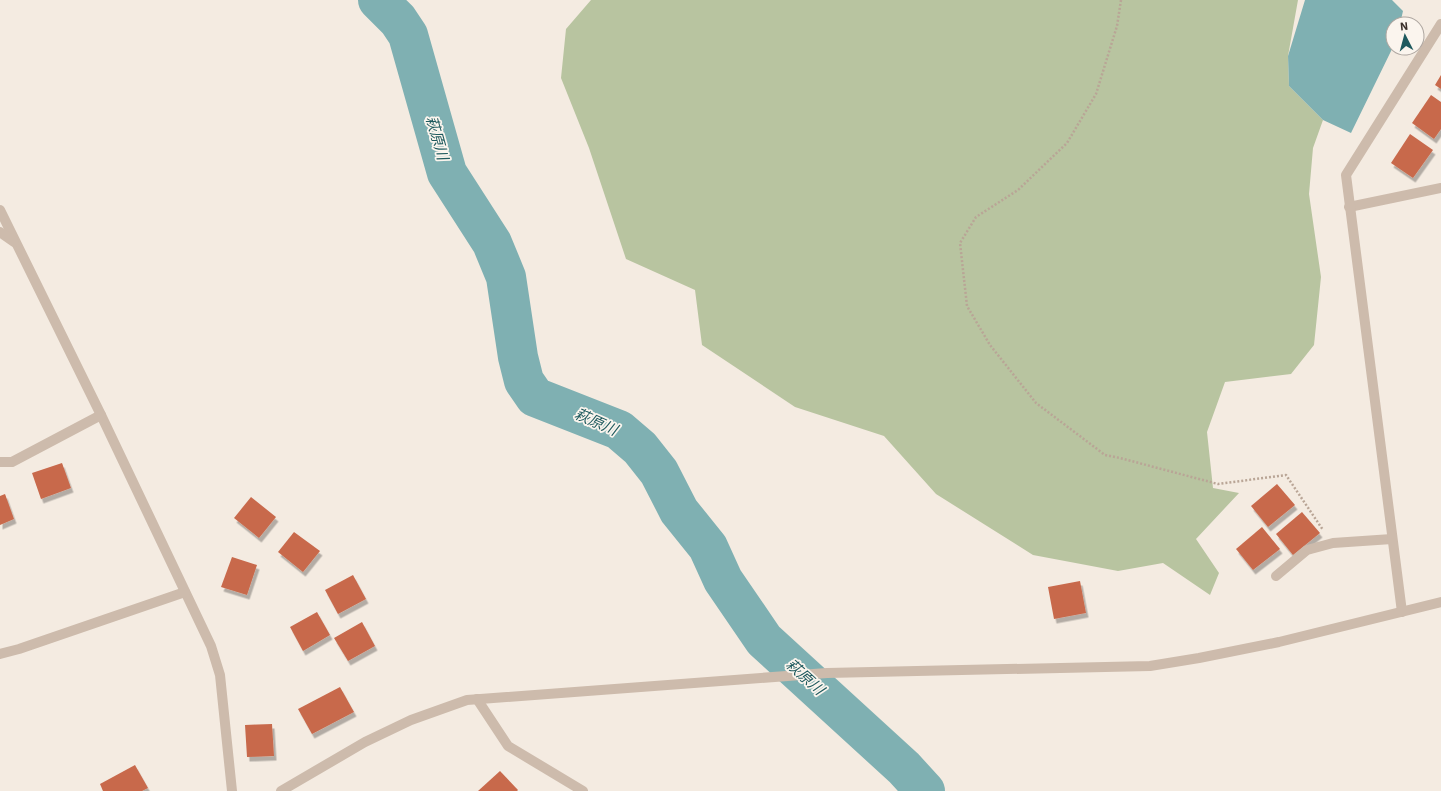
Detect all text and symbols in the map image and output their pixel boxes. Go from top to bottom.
north arrow [1385,16,1425,56]
text: N [1399,19,1409,33]
water label: 萩原川 [422,114,453,164]
water label: 萩原川 [572,404,622,440]
water label: 萩原川 [782,655,830,700]

